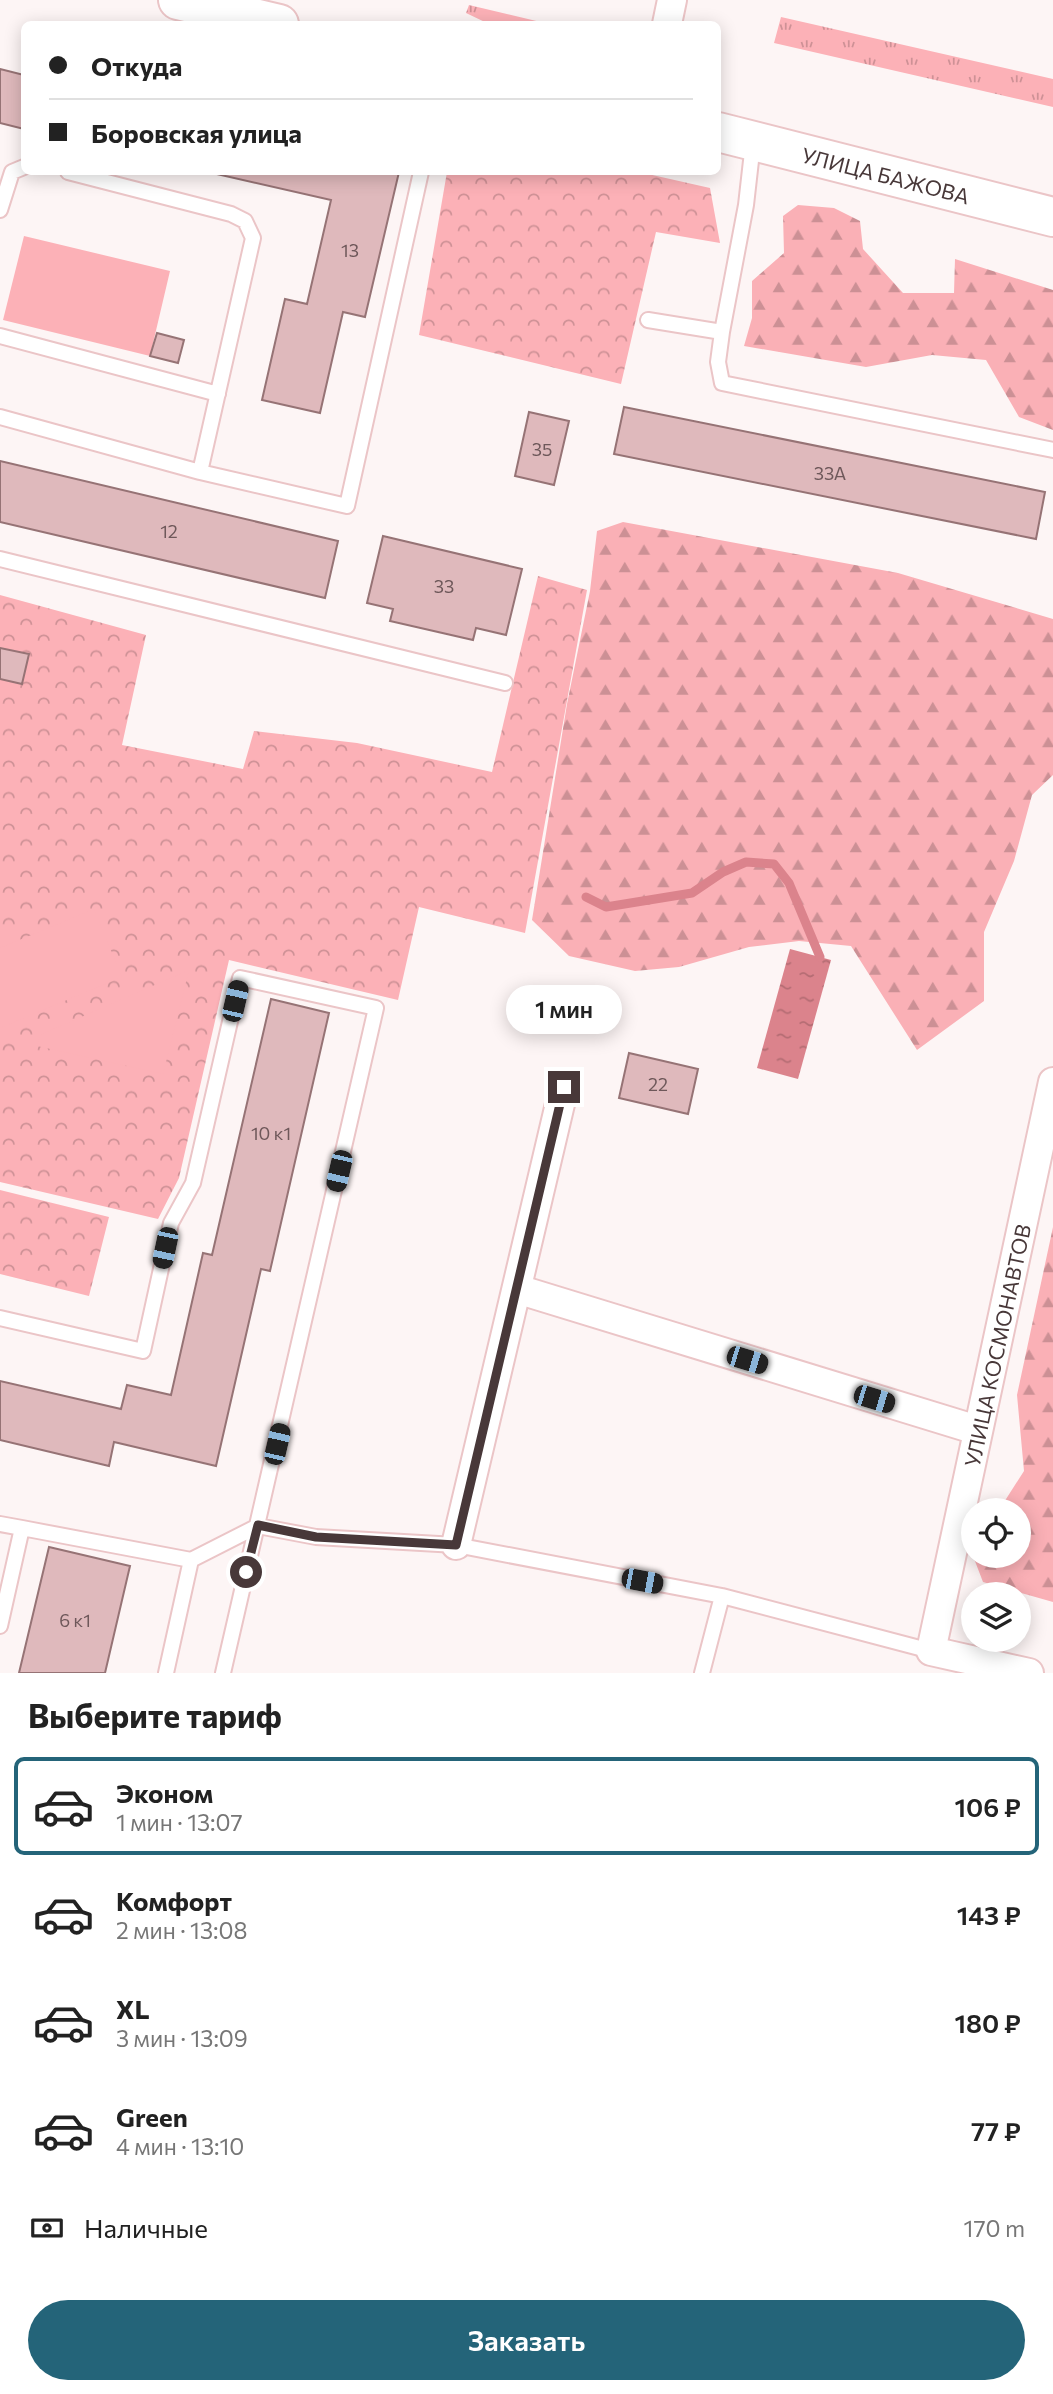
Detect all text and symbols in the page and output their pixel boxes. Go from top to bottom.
text: Откуда [91,50,182,81]
text: Боровская улица [91,117,302,148]
street label: УЛИЦА БАЖОВА [799,141,972,208]
house number: 13 [341,239,359,261]
house number: 35 [532,438,552,460]
house number: 33А [814,462,846,484]
house number: 12 [160,520,178,542]
house number: 33 [434,575,454,597]
car [221,978,250,1024]
callout: 1 мин [506,986,622,1034]
text: 1 мин [535,995,593,1023]
route end [548,1071,580,1103]
house number: 22 [648,1073,668,1095]
house number: 10 к1 [251,1122,291,1144]
car [325,1148,354,1194]
street label: УЛИЦА КОСМОНАВТОВ [958,1222,1035,1469]
car [151,1225,180,1271]
car [724,1344,771,1376]
car [851,1383,898,1415]
car [263,1421,292,1467]
map controls [961,1498,1031,1652]
button: locate [961,1498,1031,1568]
route start [230,1556,262,1588]
car [620,1567,665,1595]
button: layers [961,1582,1031,1652]
house number: 6 к1 [59,1609,91,1631]
text: Выберите тариф [28,1695,282,1735]
icon: car [32,1775,95,1838]
text: Эконом [116,1777,213,1808]
text: 106 ₽ [954,1791,1021,1822]
text: 1 мин · 13:07 [116,1808,243,1836]
icon: car [32,1883,95,1946]
text: Комфорт [116,1885,232,1916]
text: 143 ₽ [957,1899,1021,1930]
text: 2 мин · 13:08 [116,1916,247,1944]
icon: car [32,1991,95,2054]
text: XL [116,1993,150,2024]
text: 180 ₽ [954,2007,1021,2038]
text: 3 мин · 13:09 [116,2024,248,2052]
icon: car [32,2099,95,2162]
text: Green [116,2101,188,2132]
text: 77 ₽ [971,2115,1021,2146]
text: 4 мин · 13:10 [116,2132,244,2160]
icon: cash [28,2209,66,2247]
text: Наличные [84,2212,208,2243]
text: 170 m [964,2214,1025,2242]
button: Заказать [28,2300,1025,2380]

